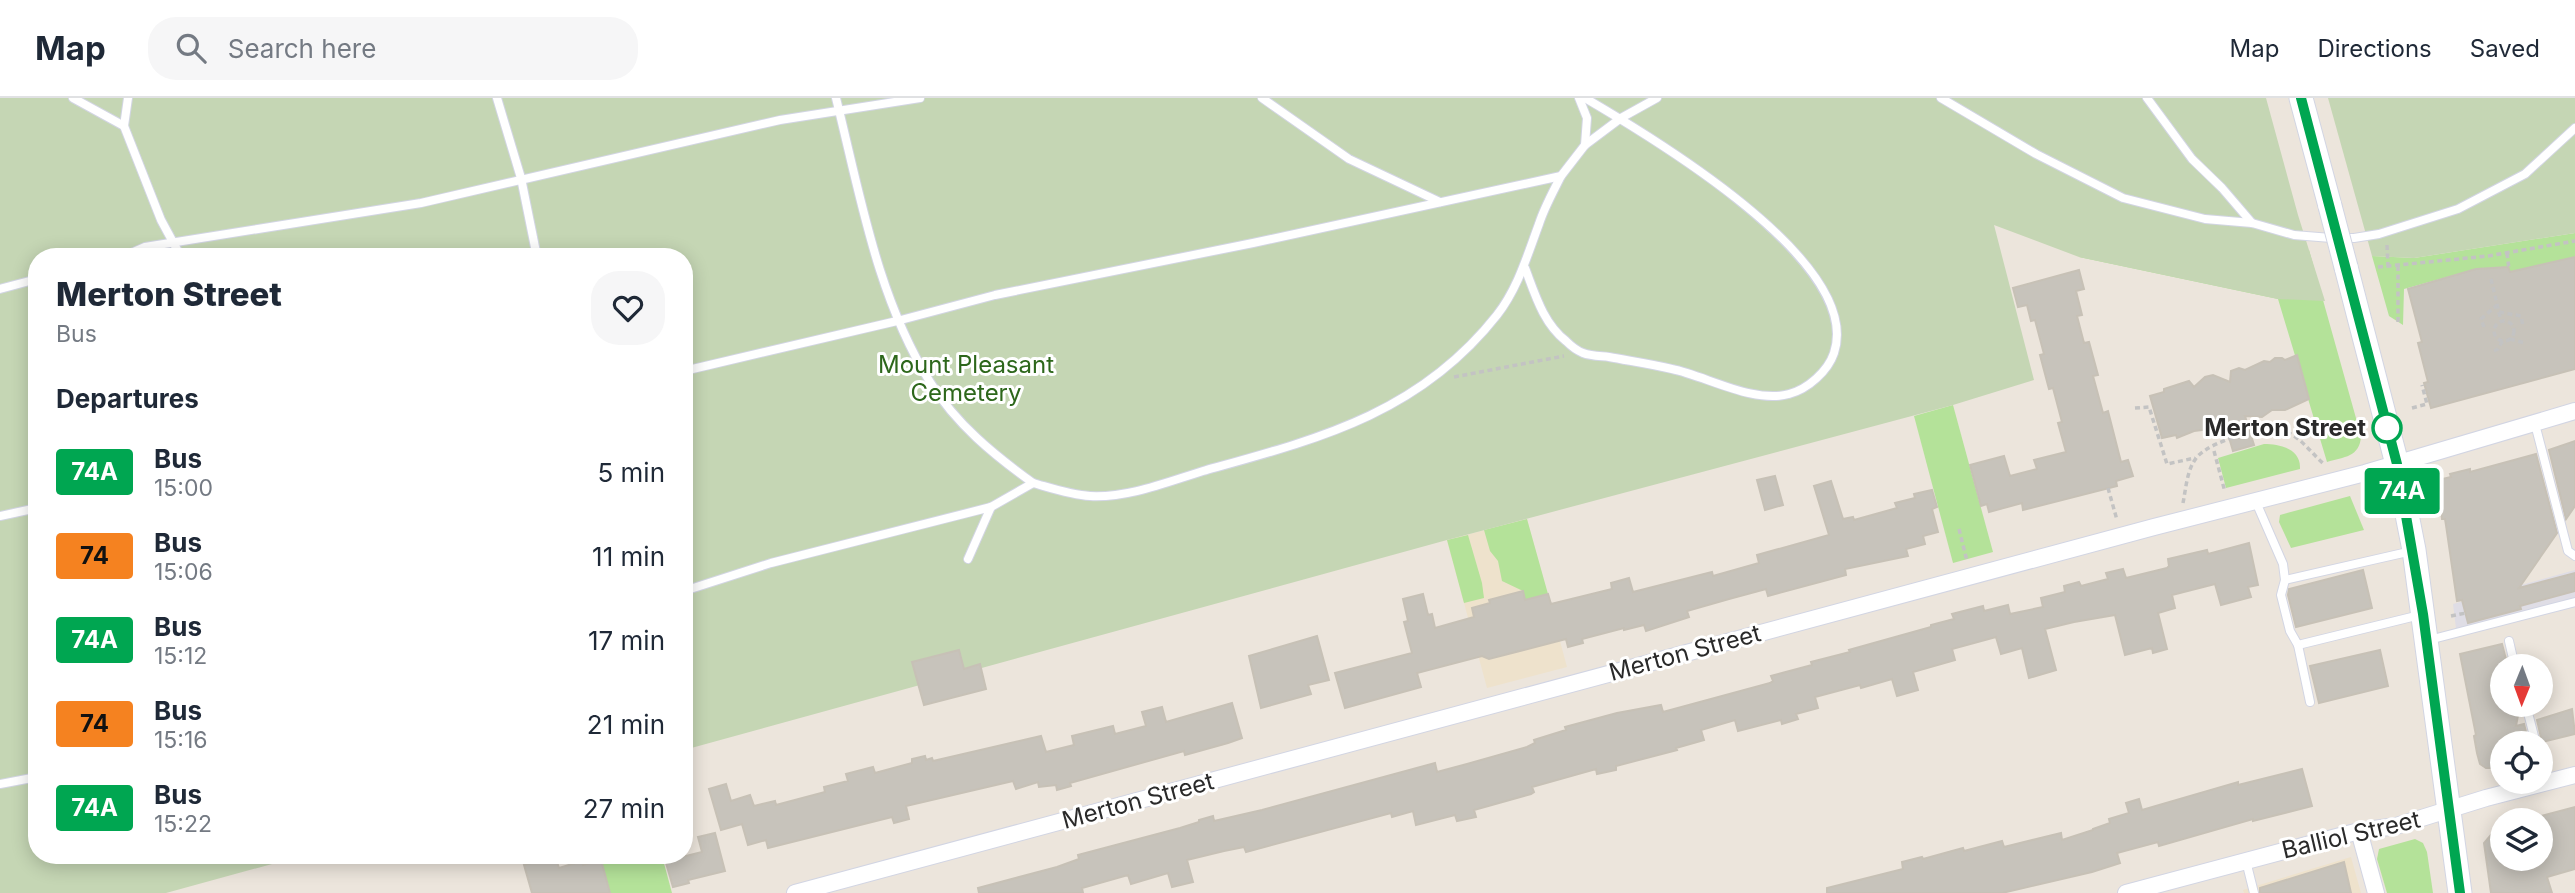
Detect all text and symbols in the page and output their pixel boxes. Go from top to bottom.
search box [148,17,638,80]
text: Map [35,28,106,68]
icon: search [172,29,210,67]
text: Search here [228,33,376,64]
text: Map [2230,34,2279,63]
text: Directions [2317,34,2432,63]
text: Saved [2470,34,2540,63]
button: heart [591,271,665,345]
text: Merton Street [56,274,282,314]
text: Bus [56,320,97,348]
park label: Mount Pleasant Cemetery [878,350,1054,407]
text: Departures [56,383,199,414]
place label: Merton Street [2204,413,2366,442]
marker: Merton Street [2372,413,2402,443]
text: Bus [154,443,202,474]
text: 74A [71,457,118,486]
text: 5 min [597,457,665,488]
line badge: 74A [2362,468,2442,514]
text: 15:00 [154,474,213,502]
text: 74A [2379,476,2425,505]
text: Bus [154,527,202,558]
text: 74 [80,541,109,570]
text: 11 min [592,541,665,572]
text: 15:06 [154,558,213,586]
text: Bus [154,611,202,642]
street label: Merton Street [1606,618,1764,687]
text: 74A [71,625,118,654]
text: 17 min [588,625,665,656]
text: 15:12 [154,642,207,670]
north arrow [2490,654,2553,718]
map controls [2490,654,2553,871]
text: Bus [154,695,202,726]
text: 74 [80,709,109,738]
text: 21 min [587,709,665,740]
text: 15:16 [154,726,208,754]
button: locate [2490,731,2553,794]
street label: Merton Street [1059,766,1217,835]
text: Bus [154,779,202,810]
text: 74A [71,793,118,822]
text: 27 min [583,793,665,824]
street label: Balliol Street [2279,804,2423,865]
button: layers [2490,808,2553,871]
text: 15:22 [154,810,212,838]

